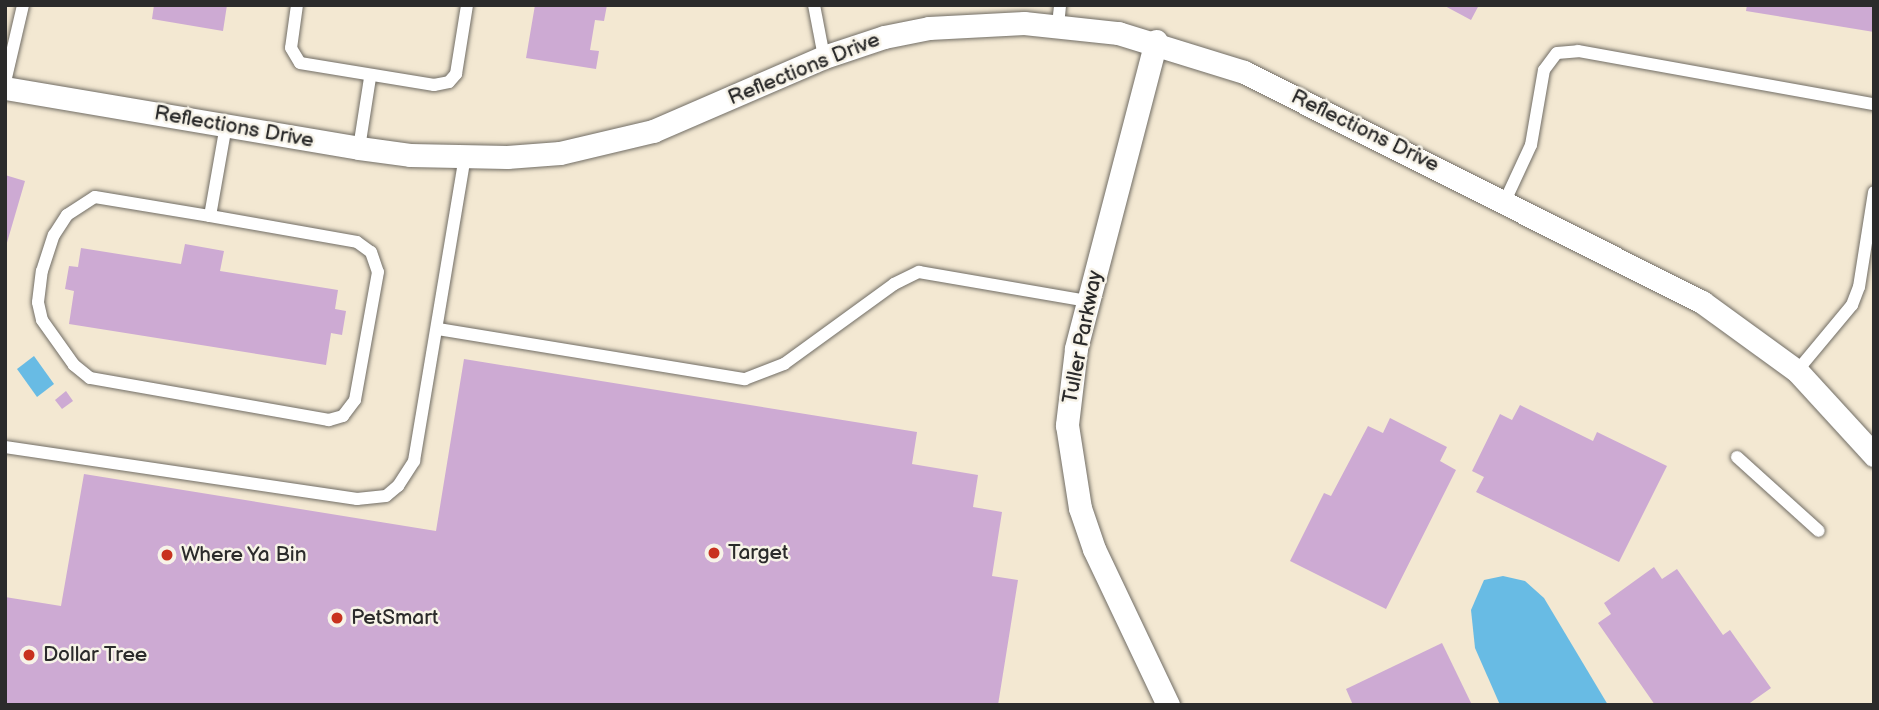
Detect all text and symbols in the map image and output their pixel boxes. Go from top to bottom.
street label: Reflections Drive [724,27,884,111]
street label: Reflections Drive [1287,84,1443,178]
street label: Reflections Drive [152,101,316,153]
street label: Tuller Parkway [1058,268,1108,406]
place label: Target [728,540,789,566]
place label: Where Ya Bin [181,542,308,568]
marker: Target [706,545,722,561]
marker: Where Ya Bin [159,547,175,563]
place label: PetSmart [351,605,438,631]
marker: PetSmart [329,610,345,626]
place label: Dollar Tree [43,642,148,668]
marker: Dollar Tree [21,647,37,663]

